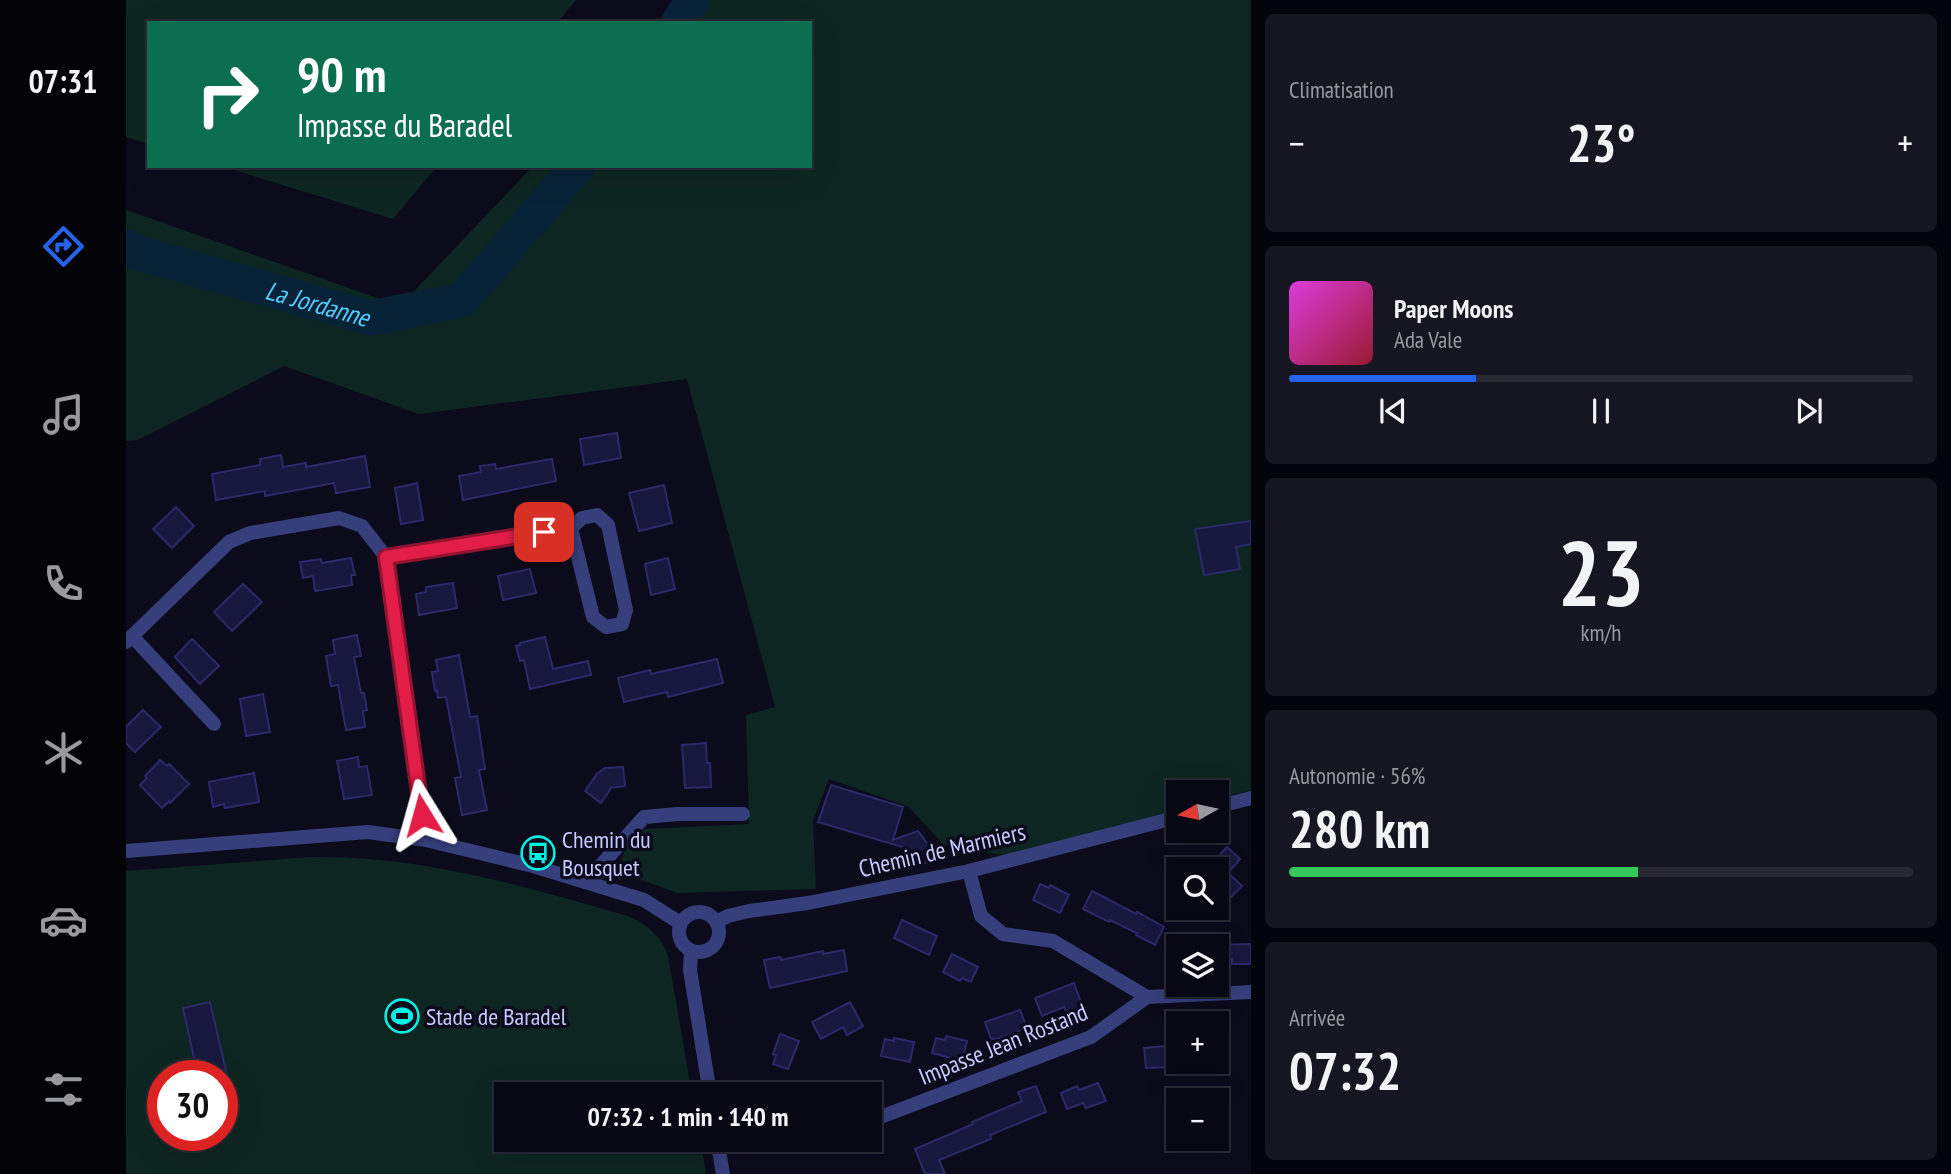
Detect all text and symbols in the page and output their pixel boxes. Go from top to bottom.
text: 90 m [297,42,386,106]
icon: right [182,49,273,140]
text: 07:31 [28,60,98,102]
text: Climatisation [1289,75,1394,104]
text: Impasse du Baradel [297,104,512,146]
text: 23° [1567,109,1635,176]
text: − [1289,118,1305,167]
text: + [1897,118,1913,167]
icon: directions [39,222,88,271]
water label: La Jordanne [262,273,376,334]
text: Paper Moons [1394,292,1513,325]
text: Ada Vale [1394,325,1462,354]
icon: music [39,390,88,439]
icon: previous [1374,392,1412,430]
icon: pause [1582,392,1620,430]
icon: next [1790,392,1828,430]
pin [514,502,574,562]
icon: arrive [525,513,563,551]
text: 23 [1558,513,1645,631]
icon: phone [39,559,88,608]
text: km/h [1581,618,1621,647]
icon: climate [39,728,88,777]
text: Autonomie · 56% [1289,761,1425,790]
position arrow [385,778,459,852]
north arrow [1166,780,1228,844]
map controls [1166,780,1229,1151]
text: 280 km [1289,795,1430,862]
street label: Chemin de Marmiers [856,816,1028,884]
place label: Chemin du Bousquet [562,824,651,883]
bus stop icon: Chemin du Bousquet [519,834,557,872]
button: search [1166,857,1229,920]
icon: car [39,896,88,945]
button: layers [1166,934,1229,997]
street label: Impasse Jean Rostand [914,996,1092,1092]
sports icon: Stade de Baradel [383,997,421,1035]
place label: Stade de Baradel [426,1001,567,1032]
text: Arrivée [1289,1003,1345,1032]
button: + [1166,1011,1229,1074]
text: 07:32 [1289,1037,1401,1104]
speed limit sign: 30 [147,1060,238,1151]
icon: filters [39,1065,88,1114]
button: − [1166,1088,1229,1151]
text: 07:32 · 1 min · 140 m [588,1100,788,1133]

